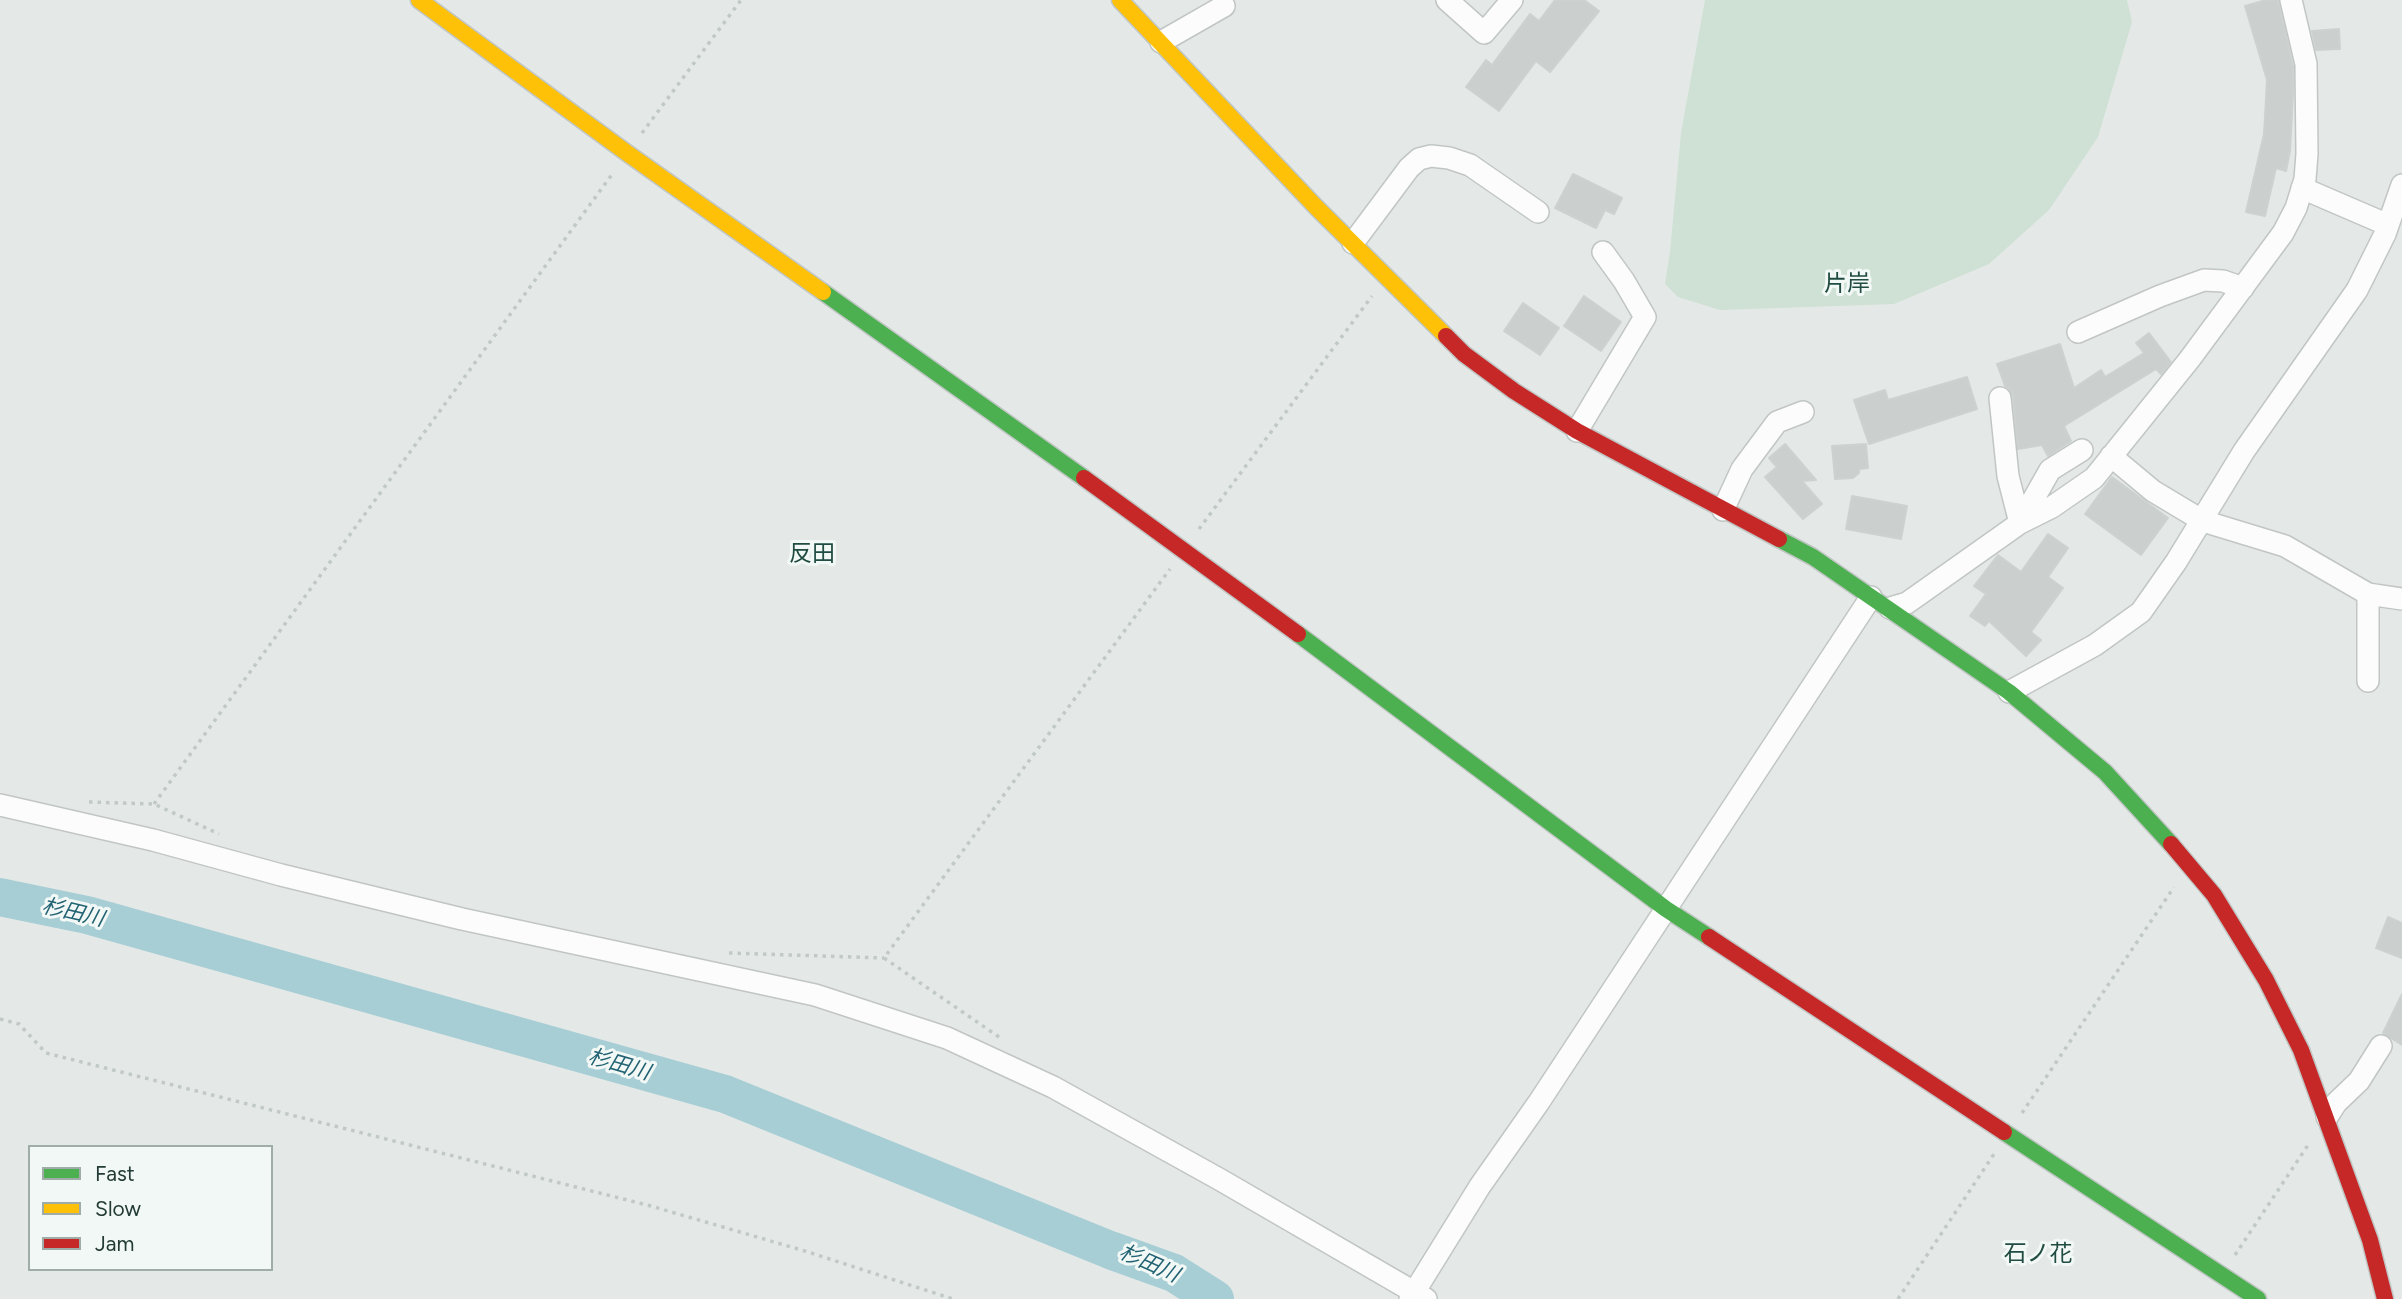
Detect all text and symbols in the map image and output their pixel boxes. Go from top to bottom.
district label: 片岸 [1824,270,1870,298]
district label: 反田 [789,540,835,568]
water label: 杉田川 [39,894,107,932]
water label: 杉田川 [585,1044,653,1086]
legend [28,1145,273,1271]
text: Fast [95,1161,135,1186]
text: Slow [95,1196,141,1221]
text: Jam [95,1231,134,1256]
water label: 杉田川 [1115,1240,1183,1288]
district label: 石ノ花 [2004,1240,2072,1268]

